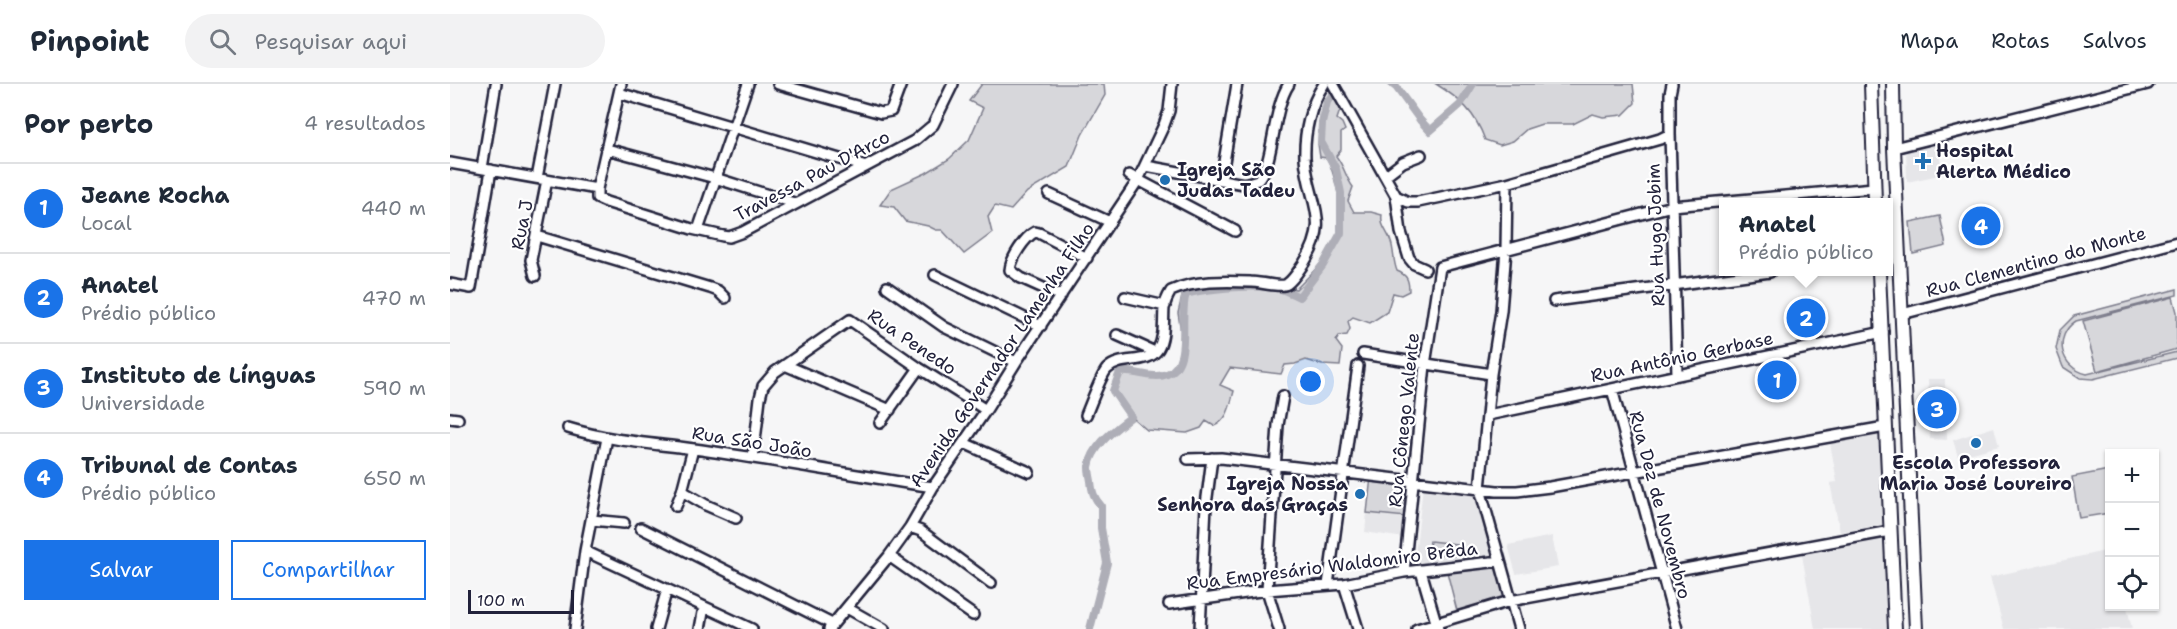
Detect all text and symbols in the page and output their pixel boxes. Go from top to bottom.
search box [185,14,605,68]
text: Pinpoint [30,22,149,60]
icon: search [206,25,239,58]
text: Pesquisar aqui [254,27,407,56]
text: Mapa [1900,27,1958,55]
text: Rotas [1991,27,2050,55]
text: Salvos [2083,27,2147,55]
text: Por perto [24,106,153,141]
text: 4 resultados [304,110,426,136]
street label: Travessa Pau D'Arco [730,125,894,227]
place label: Hospital Alerta Médico [1936,139,2071,184]
marker: Hospital Alerta Médico [1914,152,1932,170]
place label: Igreja São Judas Tadeu [1177,158,1296,203]
street label: Rua Hugo Jobim [1642,163,1670,307]
marker: Igreja São Judas Tadeu [1158,173,1172,187]
text: Jeane Rocha [81,181,230,210]
text: 1 [39,195,48,221]
text: 440 m [361,195,426,221]
street label: Rua J [505,198,539,252]
popup [1719,198,1893,276]
pin: 4 [1962,204,2000,248]
text: Local [81,210,132,236]
text: Anatel [1738,210,1816,239]
street label: Avenida Governador Lamenha Filho [904,218,1100,492]
street label: Rua Clementino do Monte [1923,221,2149,303]
text: Prédio público [1738,239,1874,265]
text: Anatel [81,271,158,300]
text: 2 [37,285,51,311]
text: 470 m [362,285,426,311]
pin: 2 [1786,296,1826,340]
text: Prédio público [81,300,216,326]
street label: Rua Penedo [863,303,961,381]
street label: Rua Antônio Gerbase [1588,326,1776,388]
street label: Rua Cônego Valente [1383,332,1425,508]
pin: 1 [1758,358,1796,402]
text: Instituto de Línguas [81,361,316,390]
your location [1296,367,1325,396]
text: 3 [37,375,51,401]
text: 590 m [363,375,426,401]
pin: 3 [1918,386,1956,432]
text: Universidade [81,390,205,416]
street label: Rua Dez de Novembro [1623,408,1697,602]
street label: Rua São João [690,421,814,463]
marker: Escola Professora Maria José Loureiro [1969,436,1983,450]
map controls [2105,449,2159,611]
button: + [2105,449,2159,503]
text: Tribunal de Contas [81,451,298,480]
place label: Escola Professora Maria José Loureiro [1880,451,2072,496]
text: 4 [37,465,51,491]
text: 650 m [363,465,426,491]
place label: Igreja Nossa Senhora das Graças [1157,472,1349,517]
text: Prédio público [81,480,216,506]
marker: Igreja Nossa Senhora das Graças [1353,487,1367,501]
button: − [2105,503,2159,557]
street label: Rua Empresário Waldomiro Brêda [1185,536,1479,596]
button: Salvar [24,540,219,600]
button: Compartilhar [231,540,426,600]
button: locate [2105,557,2159,611]
scale bar [468,587,574,614]
text: 100 m [477,590,525,611]

